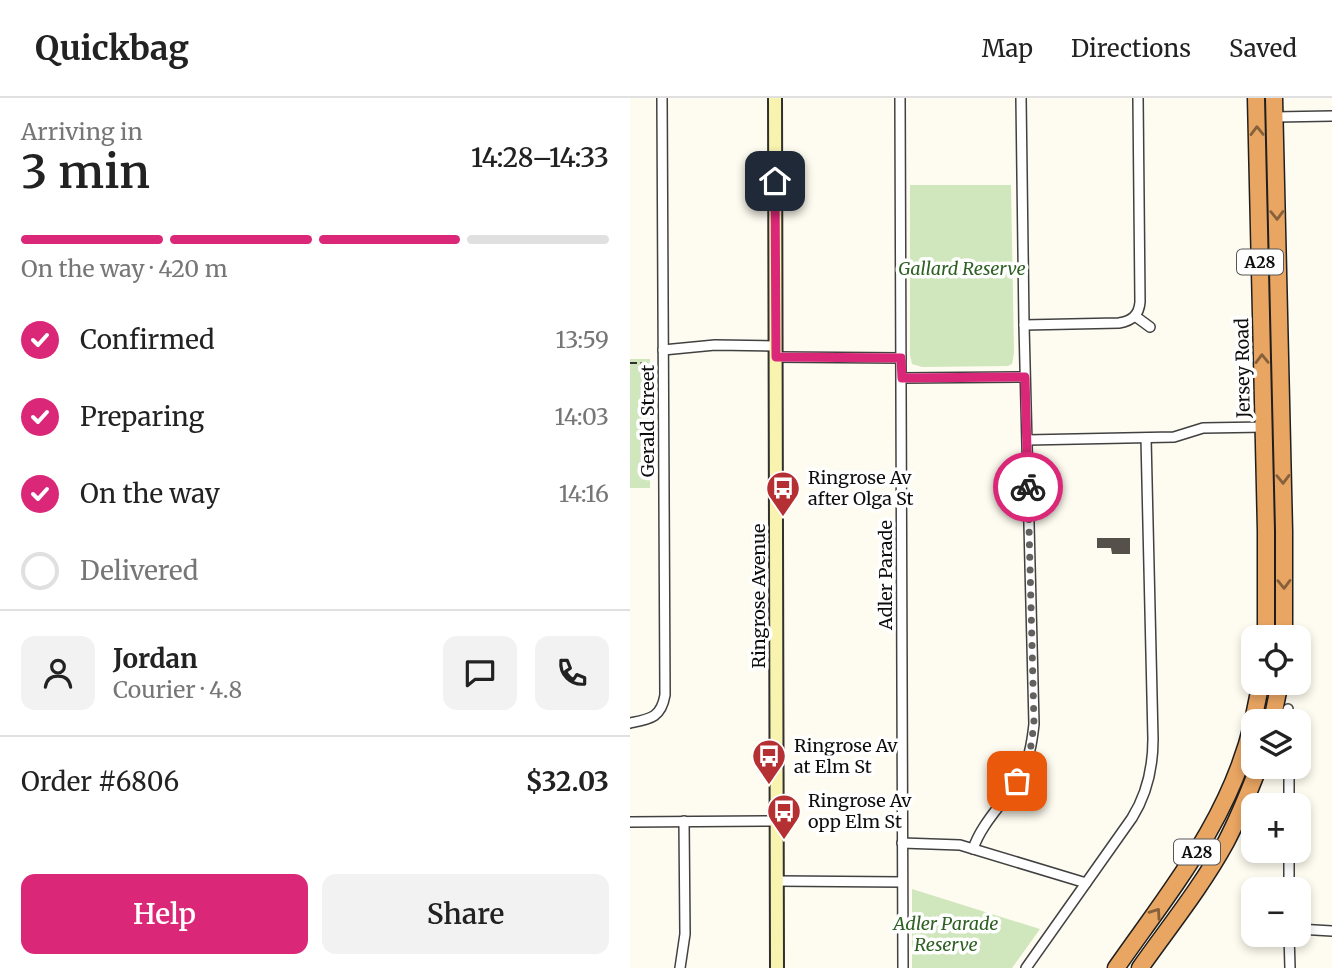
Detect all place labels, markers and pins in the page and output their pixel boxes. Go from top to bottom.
pin [745,151,805,211]
place label: Ringrose Av after Olga St [808,466,914,510]
bus stop icon: Ringrose Av after Olga St [764,469,802,518]
place label: Ringrose Av at Elm St [794,734,898,778]
bus stop icon: Ringrose Av at Elm St [750,737,788,786]
pin [987,751,1047,811]
place label: Ringrose Av opp Elm St [808,789,912,833]
bus stop icon: Ringrose Av opp Elm St [765,792,803,841]

